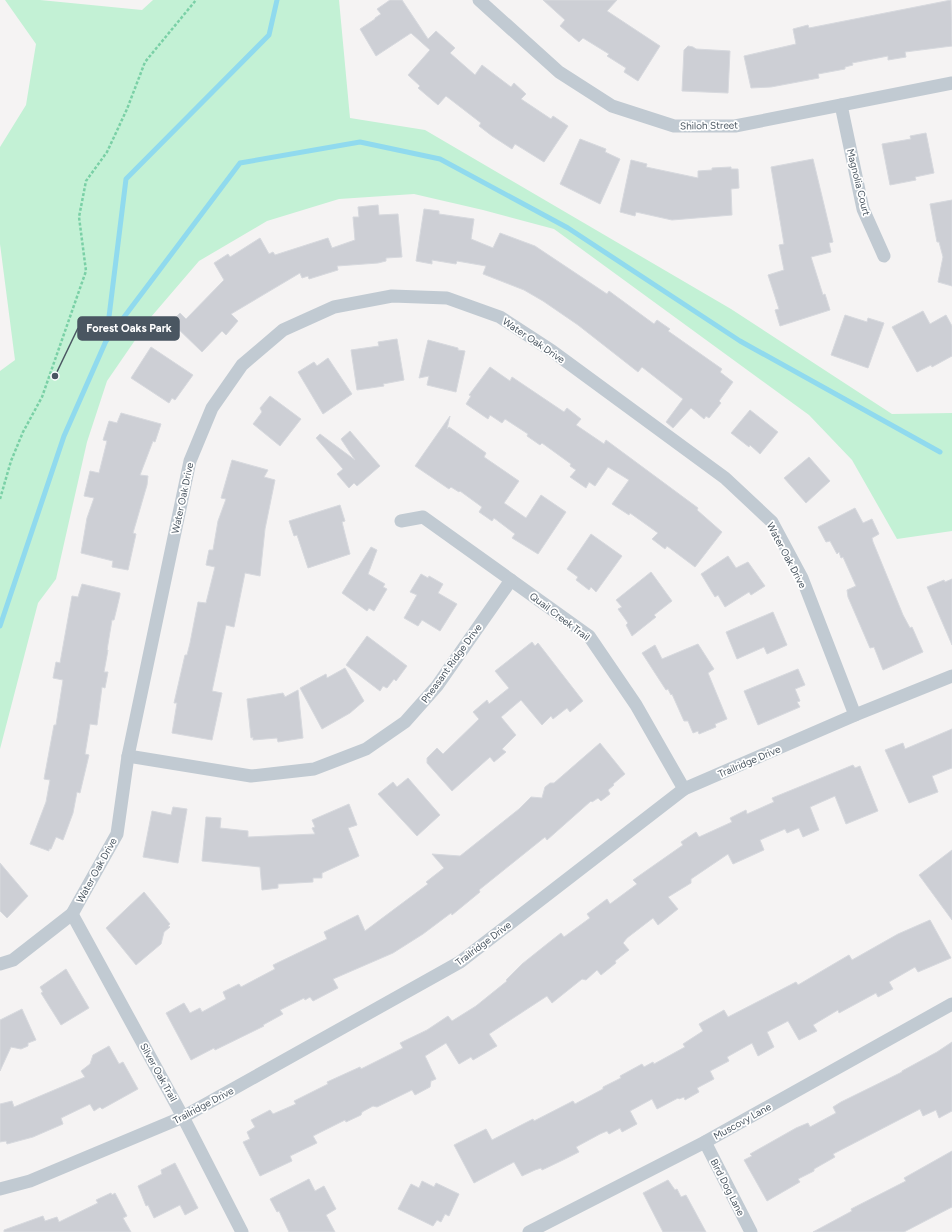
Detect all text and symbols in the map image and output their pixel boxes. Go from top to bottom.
street label: Shiloh Street [680,118,738,133]
street label: Magnolia Court [844,147,873,217]
street label: Water Oak Drive [500,315,568,366]
callout: Forest Oaks Park [78,317,179,340]
text: Forest Oaks Park [86,322,172,335]
street label: Water Oak Drive [169,461,197,535]
street label: Water Oak Drive [764,520,810,591]
street label: Quail Creek Trail [527,589,593,643]
street label: Pheasant Ridge Drive [418,621,485,705]
street label: Trailridge Drive [716,742,783,780]
street label: Water Oak Drive [73,835,120,905]
street label: Trailridge Drive [453,918,514,969]
street label: Silver Oak Trail [137,1041,180,1104]
street label: Trailridge Drive [171,1084,236,1127]
street label: Muscovy Lane [711,1100,774,1143]
street label: Bird Dog Lane [708,1156,748,1219]

